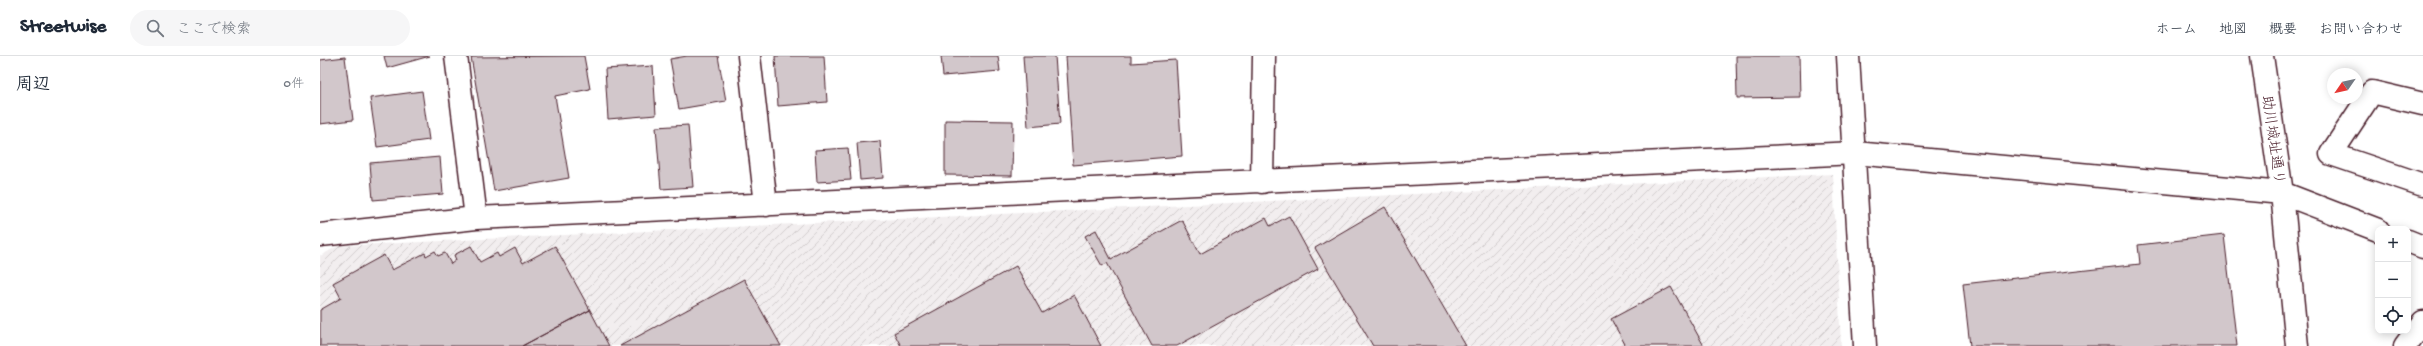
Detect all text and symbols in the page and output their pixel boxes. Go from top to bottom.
search box [130,10,410,46]
text: Streetwise [20,16,106,39]
icon: search [144,17,166,39]
text: ここで検索 [176,21,251,39]
text: ホーム [2156,22,2197,39]
text: 地図 [2219,22,2247,39]
text: 概要 [2269,22,2297,39]
text: お問い合わせ [2319,22,2403,39]
north arrow [2327,68,2363,104]
text: 周辺 [16,76,50,96]
text: 0件 [284,77,304,92]
street label: 助川城址通り [2257,94,2288,186]
map controls [2375,226,2411,334]
button: + [2375,226,2411,262]
button: − [2375,262,2411,298]
button: locate [2375,298,2411,334]

